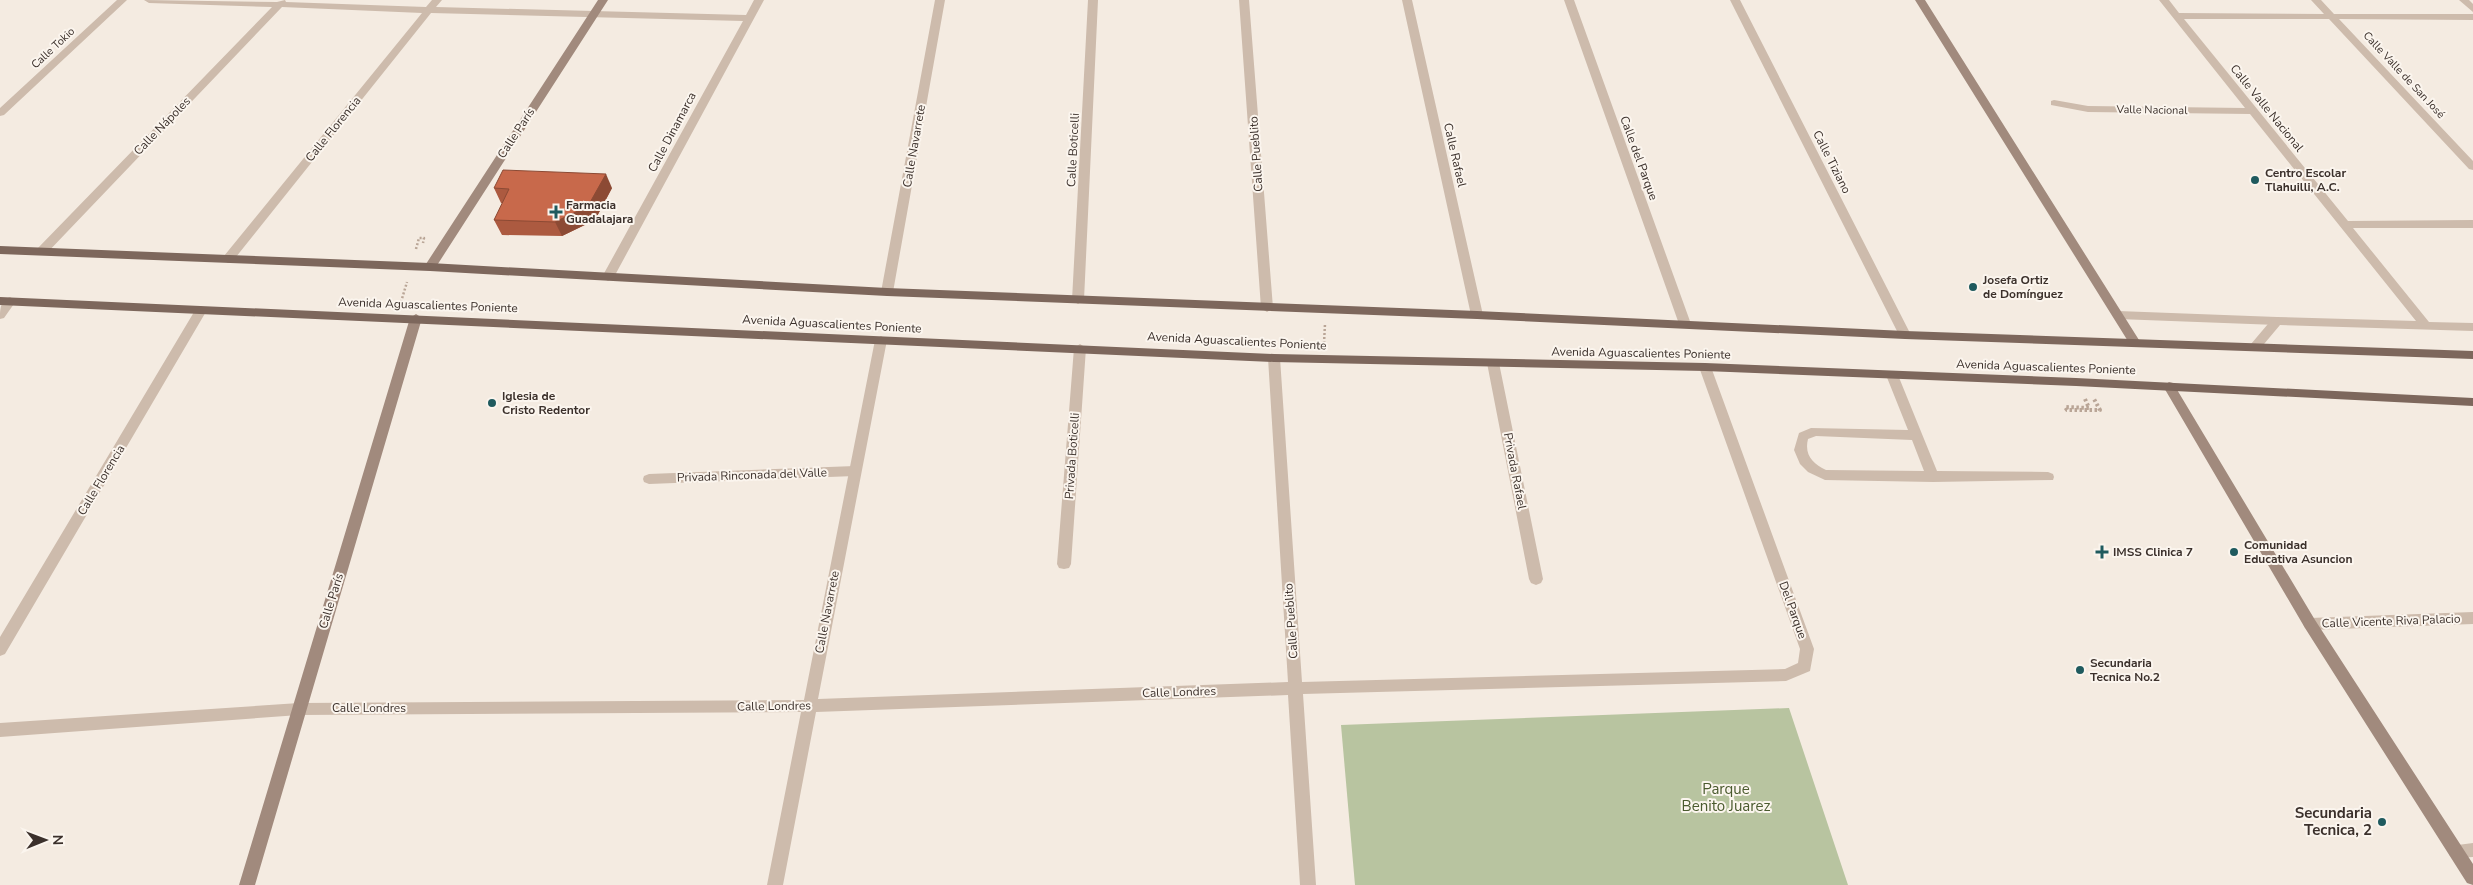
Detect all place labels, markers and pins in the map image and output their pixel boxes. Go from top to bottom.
place label: Centro Escolar Tlahuilli, A.C. [2265,165,2346,195]
marker: Centro Escolar Tlahuilli, A.C. [2249,174,2261,186]
place label: Farmacia Guadalajara [566,197,633,227]
marker: Farmacia Guadalajara [550,206,562,218]
place label: Josefa Ortiz de Domínguez [1982,272,2063,302]
marker: Josefa Ortiz de Domínguez [1967,281,1979,293]
place label: Iglesia de Cristo Redentor [502,388,590,418]
marker: Iglesia de Cristo Redentor [486,397,498,409]
place label: Comunidad Educativa Asuncion [2244,537,2352,567]
place label: IMSS Clinica 7 [2113,544,2193,560]
marker: IMSS Clinica 7 [2095,545,2109,559]
marker: Comunidad Educativa Asuncion [2228,546,2240,558]
place label: Secundaria Tecnica No.2 [2090,655,2160,685]
marker: Secundaria Tecnica No.2 [2074,664,2086,676]
place label: Secundaria Tecnica, 2 [2295,803,2372,840]
marker: Secundaria Tecnica, 2 [2376,816,2388,828]

